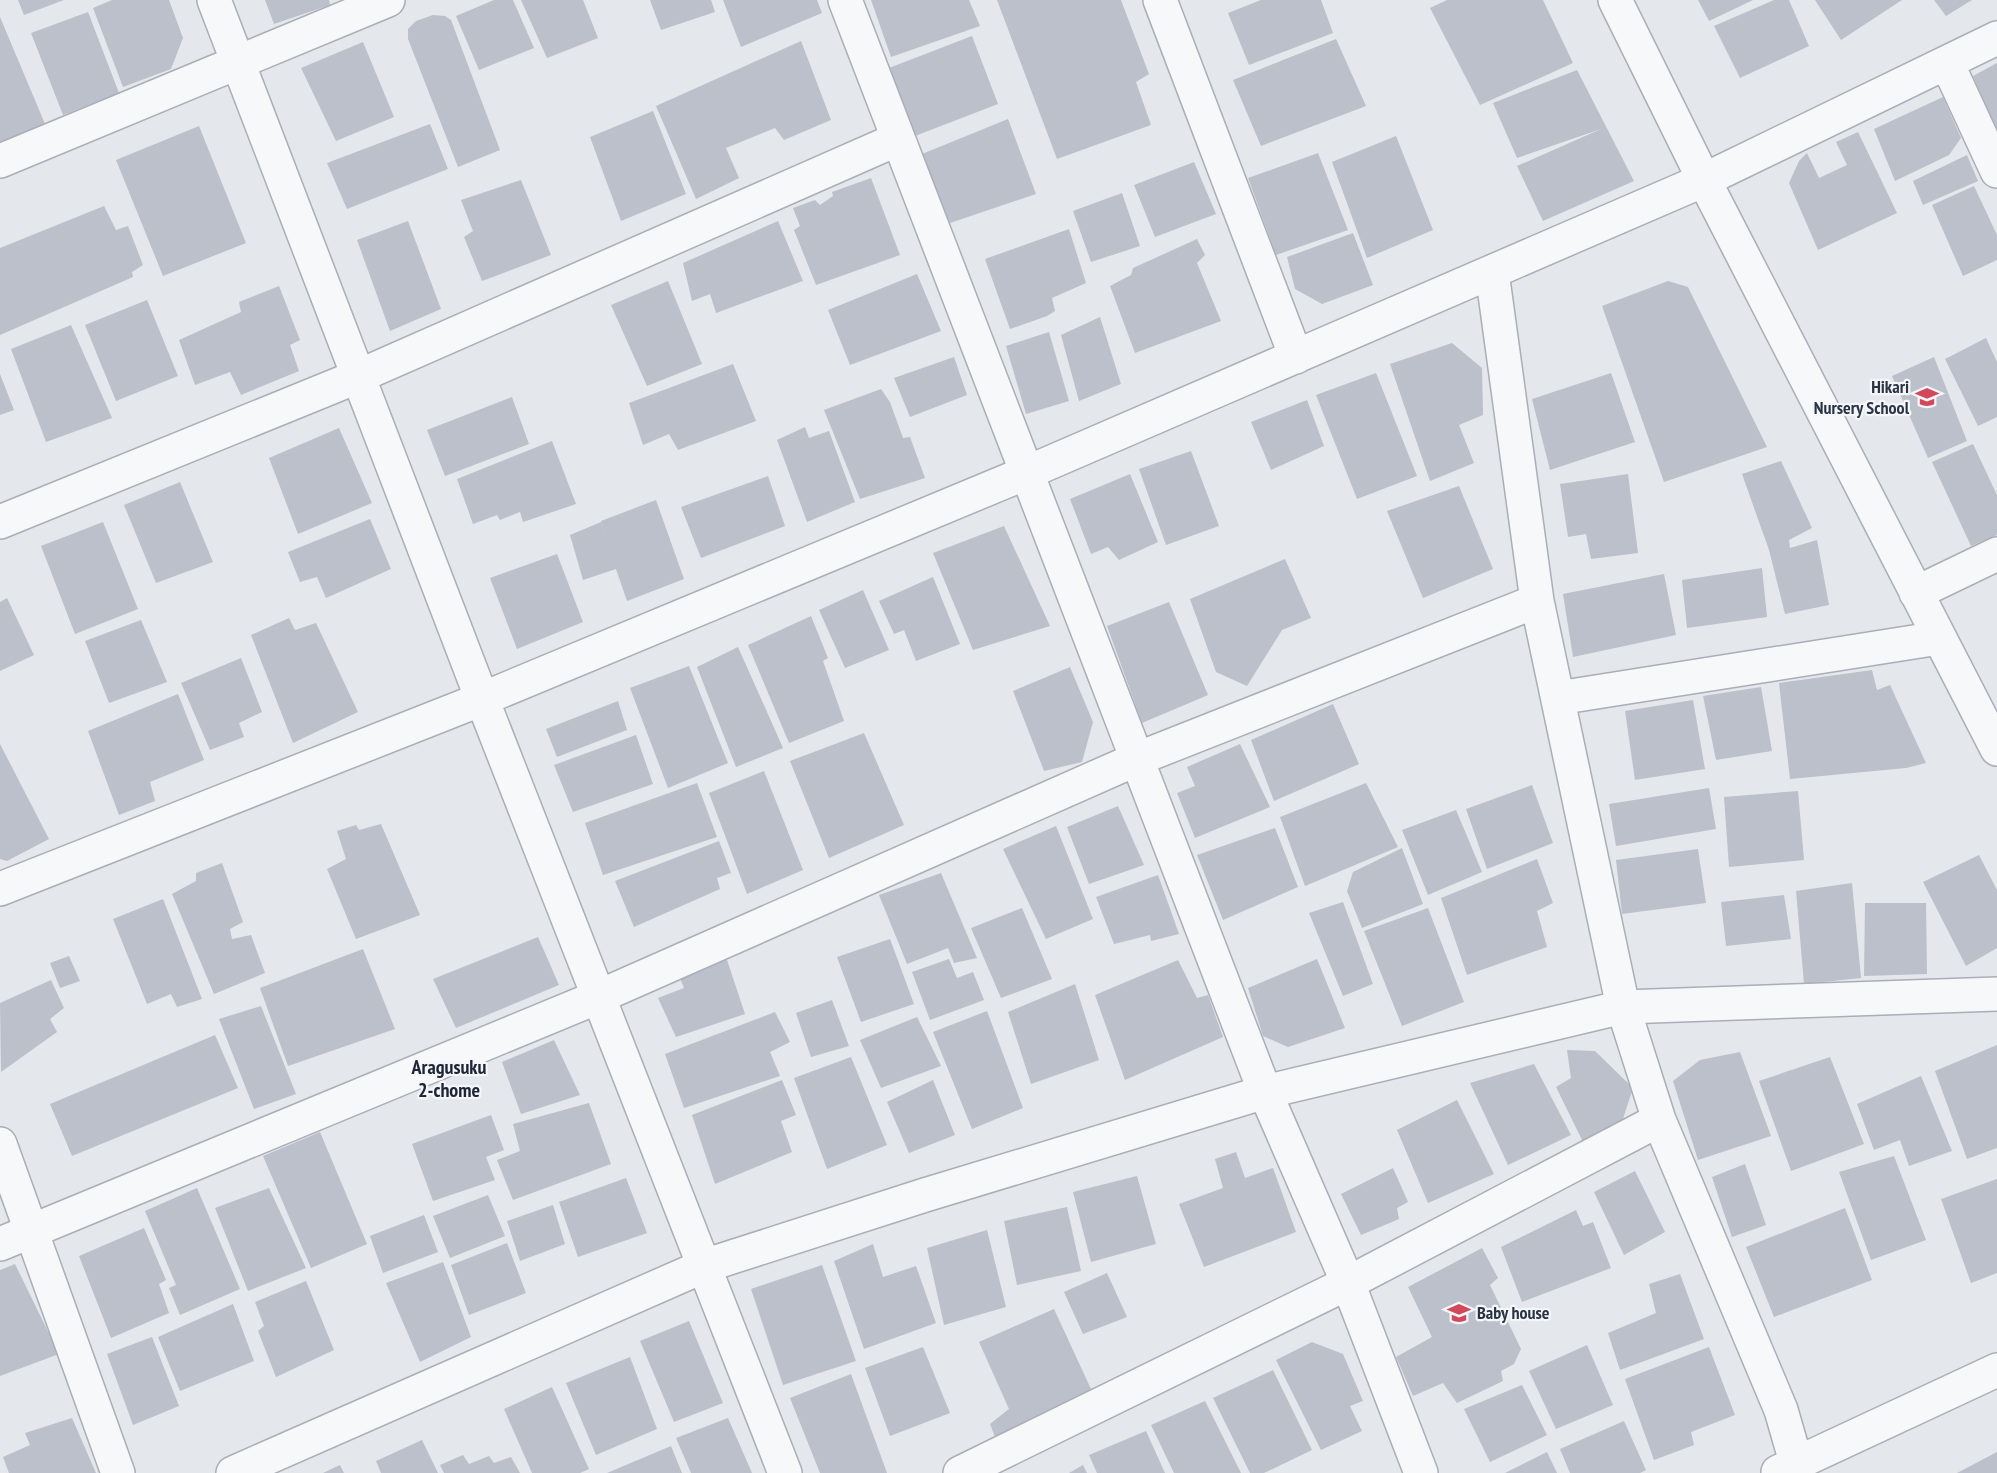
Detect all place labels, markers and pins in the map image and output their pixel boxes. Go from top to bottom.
place label: Hikari Nursery School [1814,375,1910,419]
school or university icon: Hikari Nursery School [1914,384,1940,410]
school or university icon: Baby house [1446,1300,1472,1326]
place label: Baby house [1477,1301,1550,1324]

